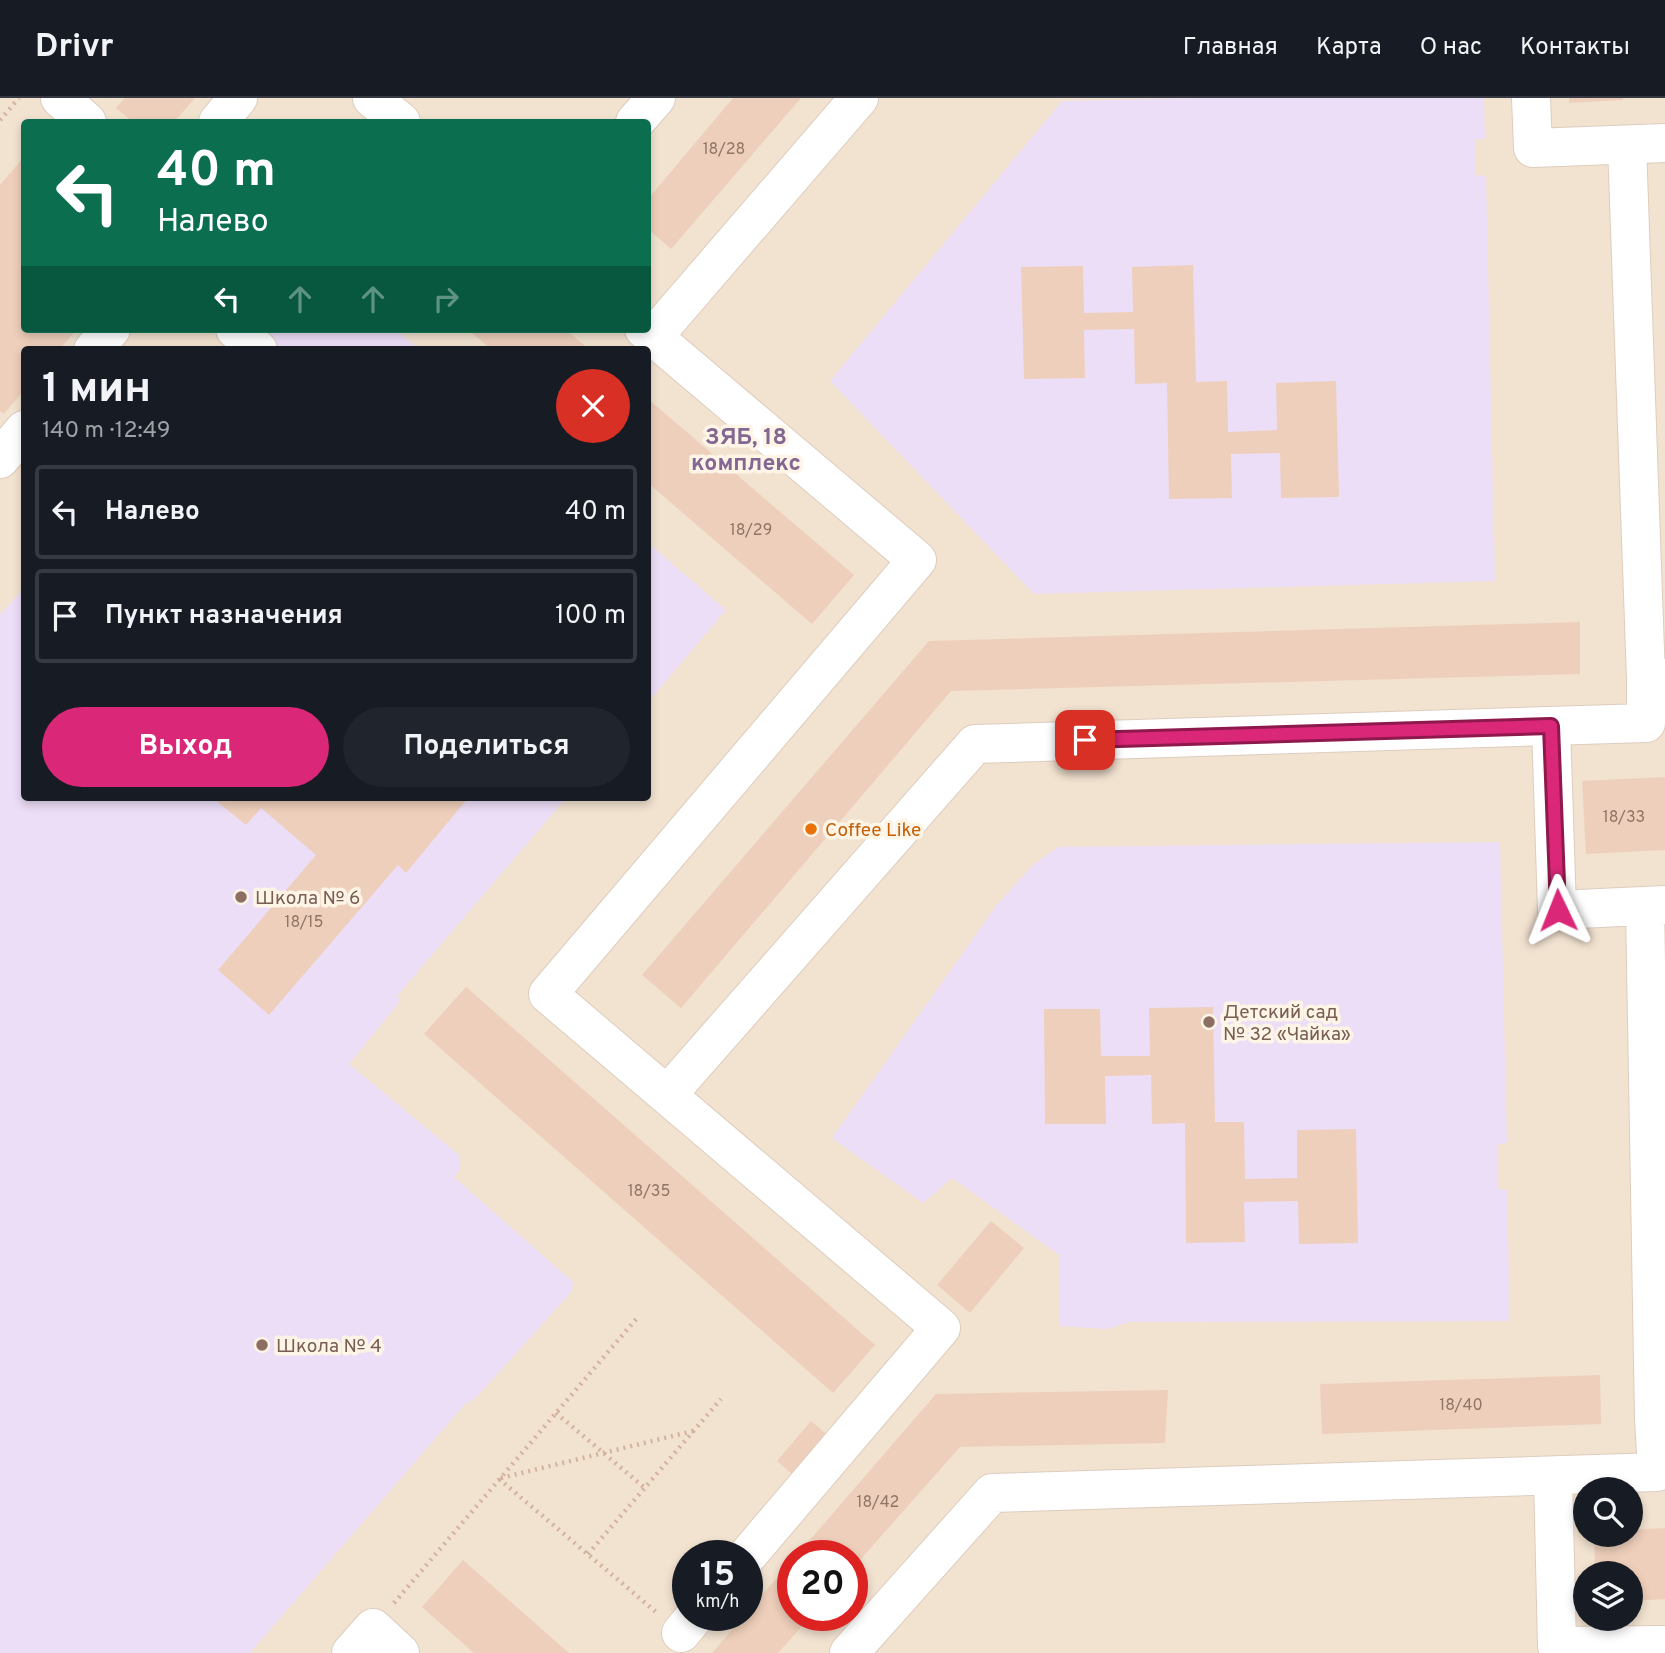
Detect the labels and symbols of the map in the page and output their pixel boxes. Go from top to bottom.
house number: 18/28 [703,140,745,160]
district label: ЗЯБ, 18 комплекс [691,424,801,479]
house number: 18/29 [730,521,772,541]
pin [1055,710,1115,770]
house number: 18/33 [1603,808,1645,828]
place label: Coffee Like [825,819,921,843]
marker: Coffee Like [803,821,819,837]
position arrow [1521,873,1595,947]
place label: Школа № 6 [255,887,360,911]
marker: Школа № 6 [233,889,249,905]
house number: 18/15 [284,913,324,933]
place label: Детский сад № 32 «Чайка» [1223,1001,1351,1047]
marker: Детский сад № 32 «Чайка» [1201,1014,1217,1030]
house number: 18/35 [628,1182,670,1202]
place label: Школа № 4 [276,1335,382,1359]
marker: Школа № 4 [254,1337,270,1353]
house number: 18/40 [1439,1396,1483,1416]
house number: 18/42 [857,1493,899,1513]
speed limit sign: 20 [777,1540,868,1631]

